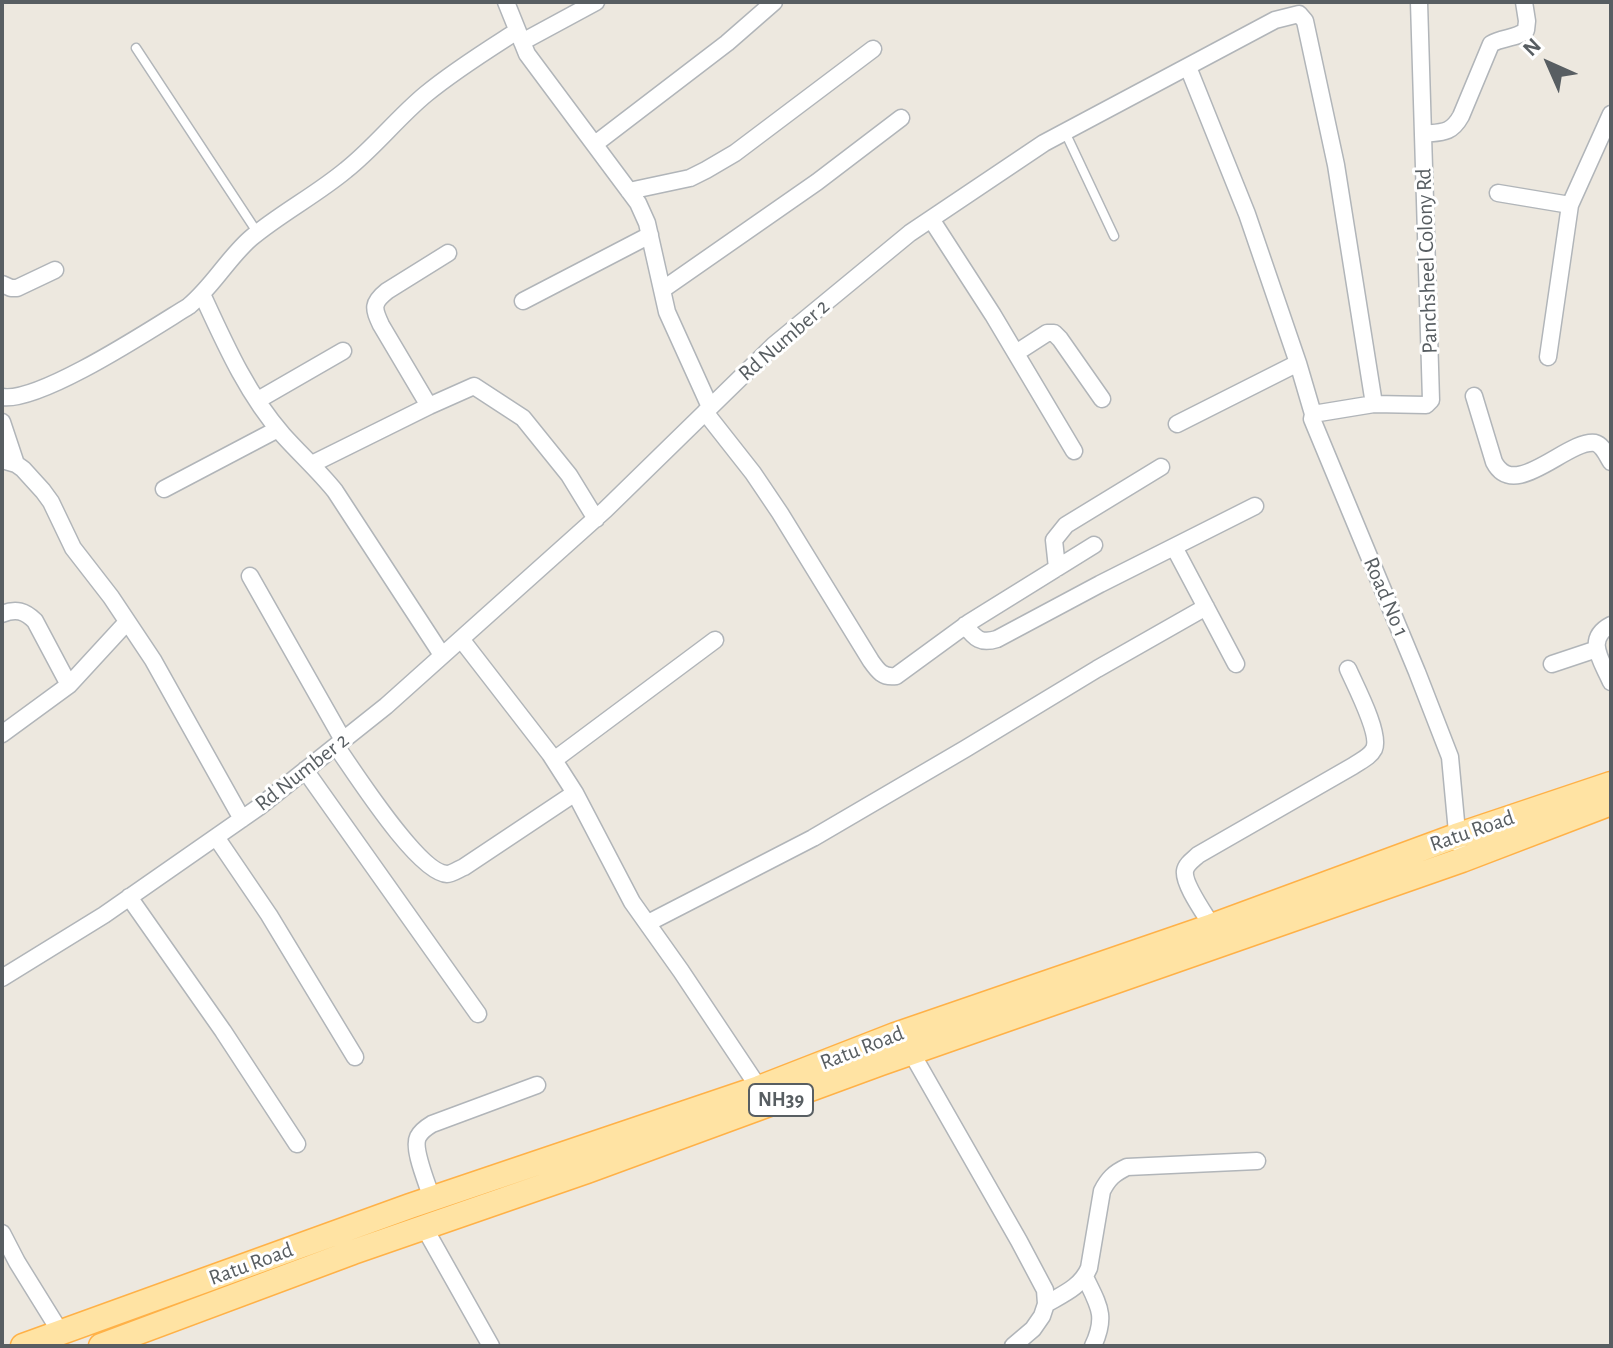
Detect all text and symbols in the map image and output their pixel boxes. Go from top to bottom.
north arrow [1509,24,1589,104]
text: N [1519,34,1545,60]
street label: Panchsheel Colony Rd [1411,168,1443,354]
street label: Rd Number 2 [733,293,835,387]
street label: Road No 1 [1357,553,1415,641]
street label: Rd Number 2 [250,727,354,817]
street label: Ratu Road [1426,804,1518,858]
street label: Ratu Road [816,1020,908,1076]
road number: NH39 [749,1084,813,1116]
street label: Ratu Road [205,1237,297,1291]

